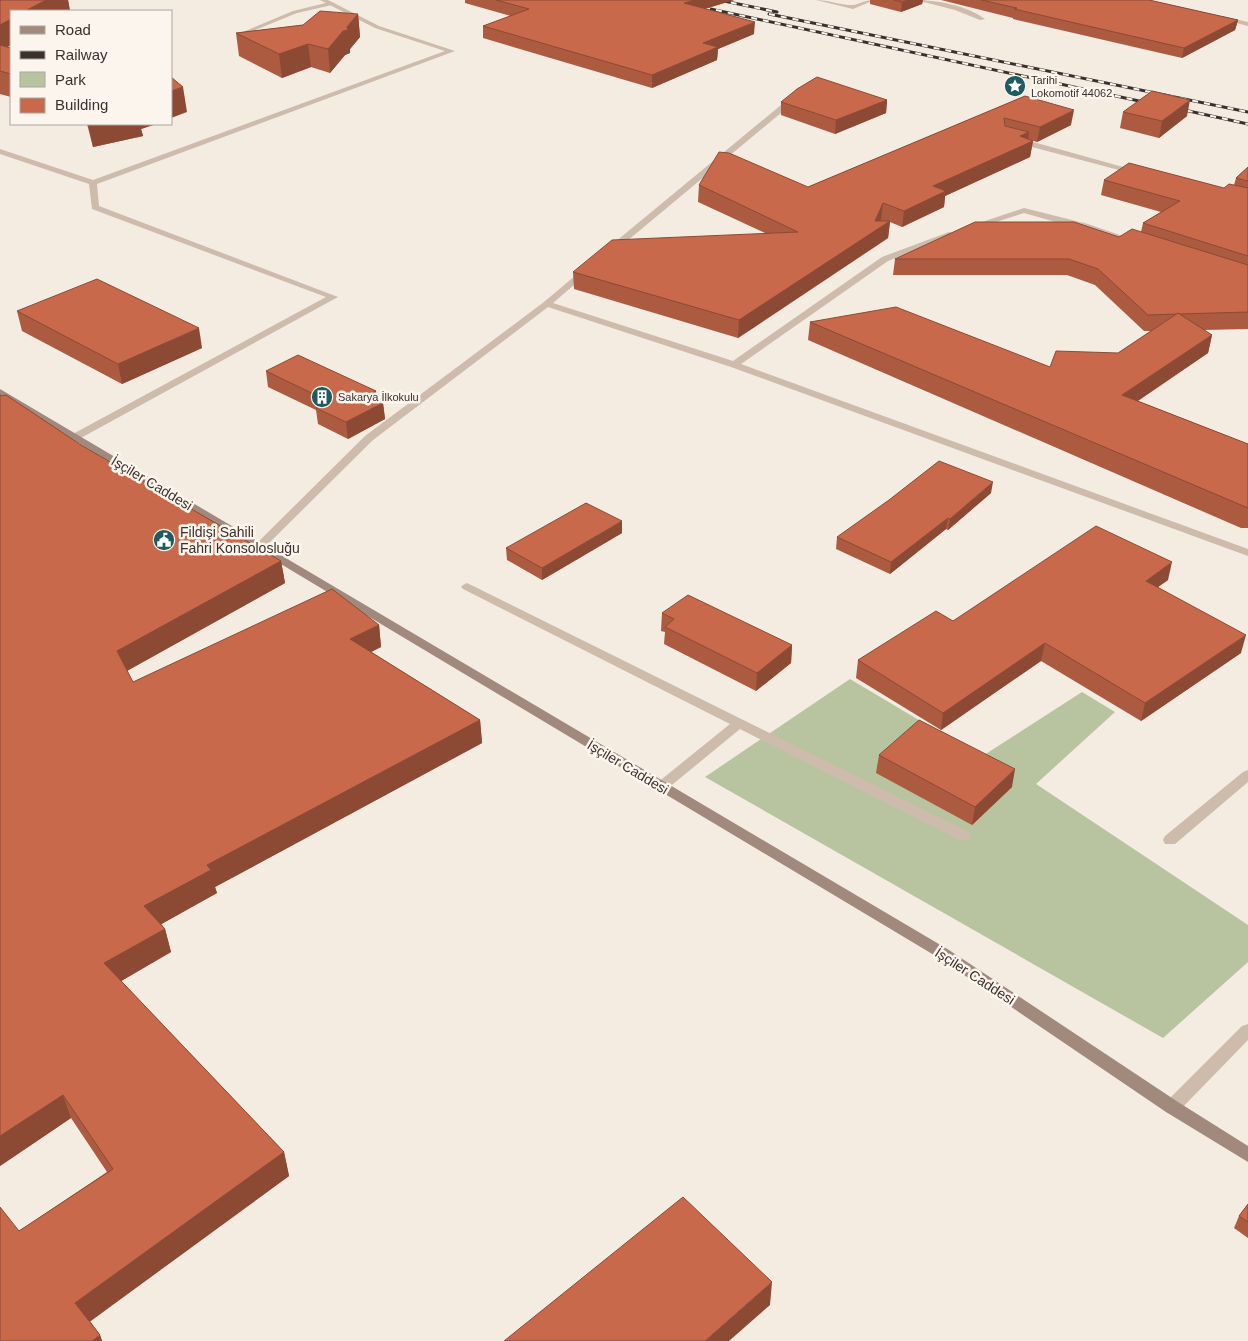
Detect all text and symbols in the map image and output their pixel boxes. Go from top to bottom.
legend [10,10,172,125]
text: Road [55,21,91,38]
text: Railway [55,46,108,63]
text: Park [55,71,86,88]
place icon: Tarihi Lokomotif 44062 [1003,74,1027,98]
place label: Tarihi Lokomotif 44062 [1031,74,1112,99]
text: Building [55,96,108,113]
building icon: Sakarya İlkokulu [310,385,334,409]
place label: Sakarya İlkokulu [338,391,419,403]
street label: İşçiler Caddesi [109,452,196,514]
place label: Fildişi Sahili Fahri Konsolosluğu [180,524,300,556]
public building icon: Fildişi Sahili Fahri Konsolosluğu [152,528,176,552]
street label: İşçiler Caddesi [585,736,672,798]
street label: İşçiler Caddesi [932,943,1018,1008]

